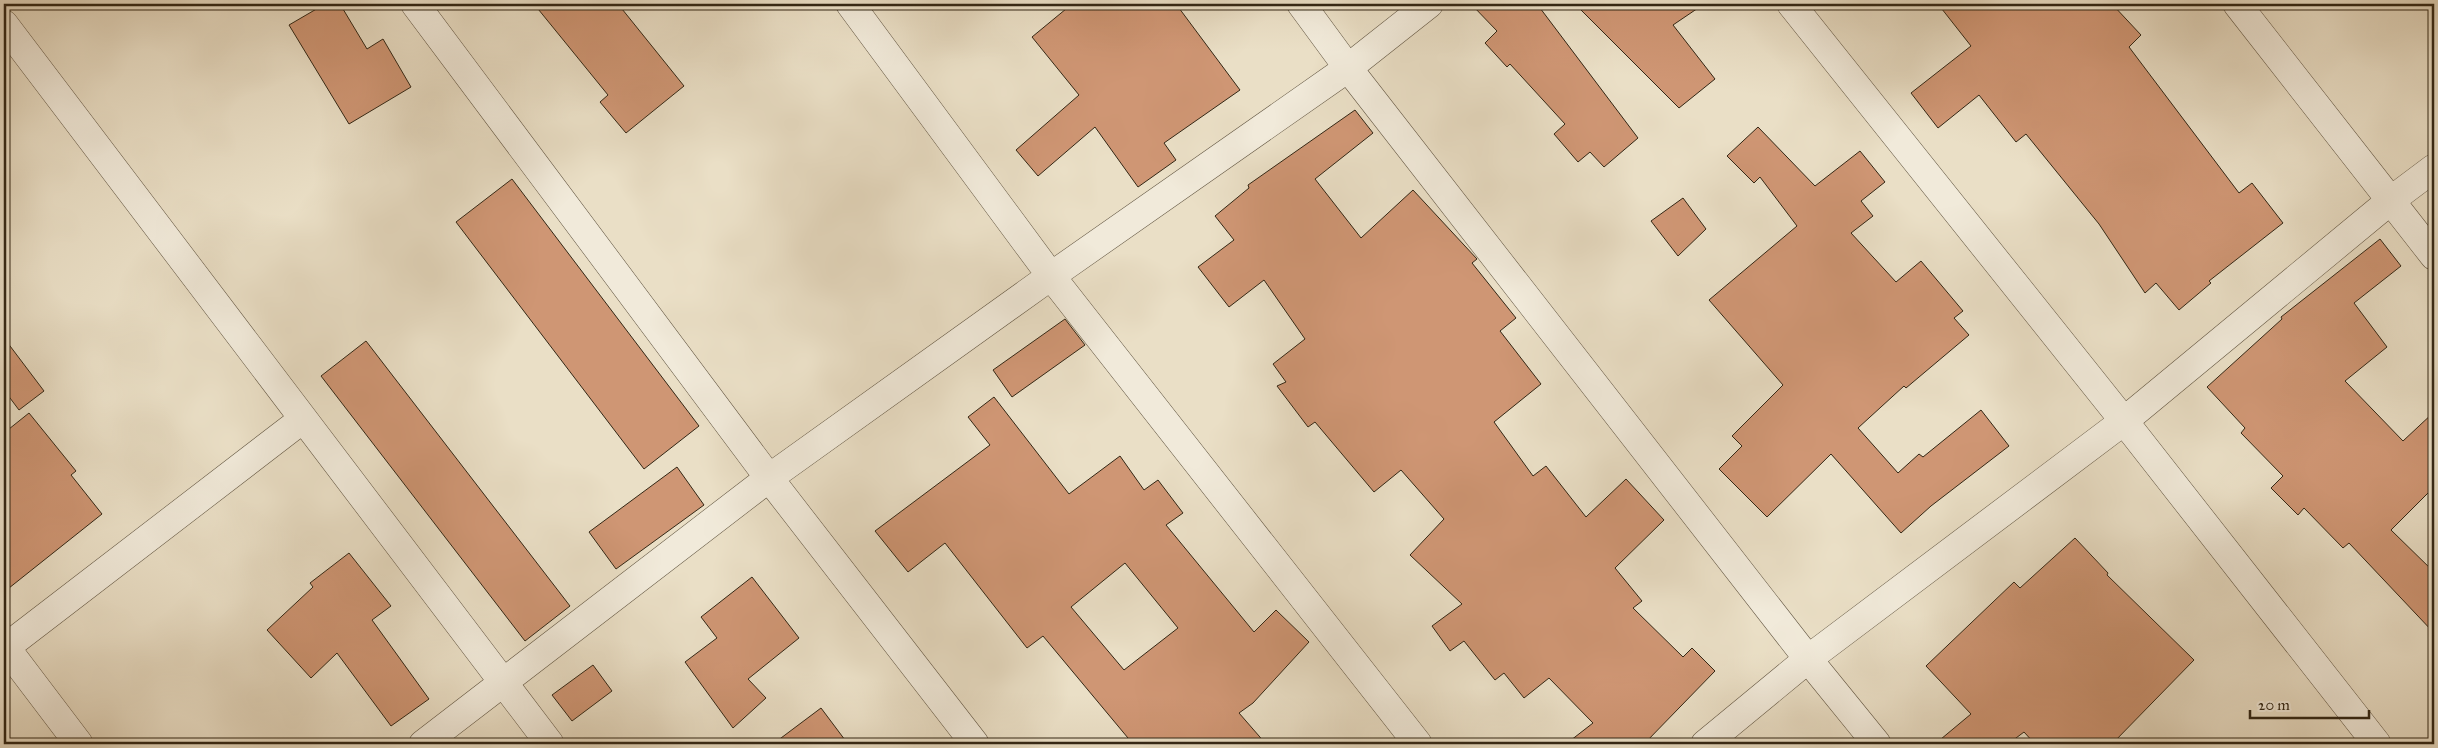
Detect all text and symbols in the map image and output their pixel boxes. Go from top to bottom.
scale bar [2250,688,2369,720]
text: 20 m [2258,696,2290,714]

